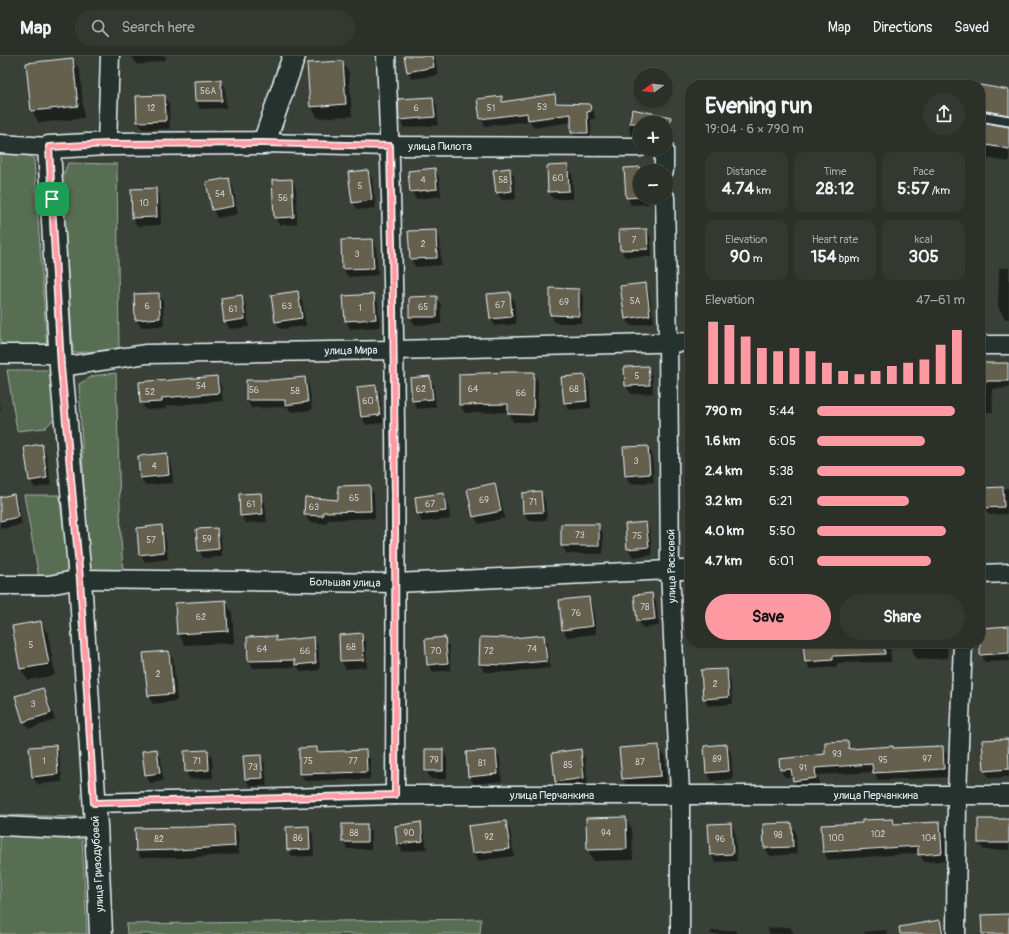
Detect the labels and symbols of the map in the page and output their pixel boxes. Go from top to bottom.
north arrow [633,68,673,108]
house number: 56А [200,86,216,97]
house number: 53 [537,102,547,113]
house number: 12 [147,103,155,114]
house number: 6 [413,103,419,114]
house number: 51 [487,103,495,114]
street label: улица Пилота [407,140,472,153]
house number: 60 [552,173,564,184]
house number: 4 [420,175,426,186]
house number: 58 [498,175,508,186]
house number: 5 [358,181,363,192]
pin [35,182,69,216]
house number: 54 [215,189,226,200]
house number: 56 [278,193,288,204]
house number: 10 [139,198,149,209]
house number: 7 [632,235,637,246]
house number: 2 [420,239,426,250]
house number: 3 [354,249,360,260]
house number: 5А [630,296,641,307]
house number: 69 [559,297,569,308]
house number: 67 [495,300,505,311]
house number: 6 [144,301,150,312]
house number: 63 [282,301,292,312]
house number: 65 [418,302,428,313]
house number: 1 [358,303,362,314]
house number: 61 [229,304,237,315]
street label: улица Мира [323,344,378,357]
house number: 5 [635,371,640,382]
house number: 54 [196,381,207,392]
house number: 62 [416,384,426,395]
house number: 64 [468,384,479,395]
house number: 68 [569,384,579,395]
house number: 56 [249,385,259,396]
house number: 58 [290,386,300,397]
house number: 52 [145,387,155,398]
house number: 66 [516,388,526,399]
house number: 60 [362,396,374,407]
house number: 3 [633,456,639,467]
house number: 4 [151,461,157,472]
house number: 65 [349,493,359,504]
house number: 69 [479,495,489,506]
house number: 71 [529,497,537,508]
house number: 61 [247,499,255,510]
house number: 67 [425,499,435,510]
house number: 63 [309,502,319,513]
street label: улица Расковой [664,529,679,604]
house number: 73 [575,530,585,541]
house number: 75 [632,531,642,542]
house number: 59 [202,534,212,545]
house number: 57 [146,535,156,546]
street label: Большая улица [309,575,381,590]
house number: 78 [640,602,650,613]
house number: 76 [571,608,581,619]
house number: 62 [196,612,206,623]
house number: 5 [29,640,34,651]
house number: 68 [346,642,356,653]
house number: 64 [257,644,268,655]
house number: 74 [527,644,538,655]
house number: 66 [300,646,310,657]
house number: 70 [431,646,441,657]
house number: 72 [484,646,494,657]
house number: 2 [155,669,161,680]
house number: 2 [712,679,718,690]
house number: 3 [30,699,36,710]
house number: 93 [832,749,842,760]
house number: 89 [712,754,722,765]
house number: 97 [922,754,932,765]
house number: 79 [429,755,439,766]
house number: 95 [878,755,888,766]
house number: 1 [42,756,46,767]
house number: 71 [193,756,201,767]
house number: 75 [303,756,313,767]
house number: 77 [348,756,358,767]
house number: 87 [635,757,645,768]
house number: 81 [478,758,486,769]
house number: 85 [563,760,573,771]
house number: 73 [248,762,258,773]
house number: 91 [799,763,807,774]
street label: улица Перчанкина [509,789,594,802]
street label: улица Перчанкина [833,789,918,802]
street label: улица Гризодубовой [88,815,107,913]
house number: 88 [349,828,359,839]
house number: 90 [404,828,414,839]
house number: 94 [601,828,612,839]
house number: 102 [871,829,885,840]
house number: 98 [773,830,783,841]
house number: 92 [484,832,494,843]
house number: 86 [293,833,303,844]
house number: 100 [828,833,844,844]
house number: 104 [922,833,937,844]
house number: 82 [154,834,164,845]
house number: 96 [715,834,725,845]

